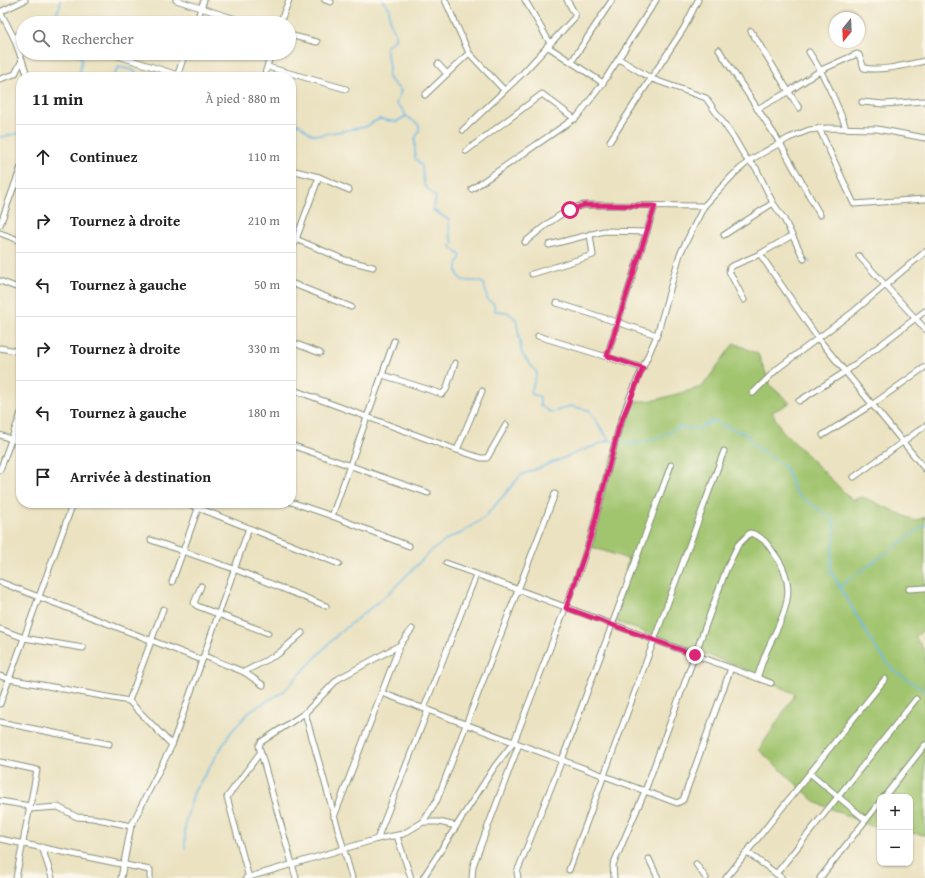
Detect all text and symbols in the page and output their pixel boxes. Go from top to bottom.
north arrow [829,12,865,48]
search box [16,16,296,60]
icon: search [30,27,52,49]
text: Rechercher [62,28,134,49]
text: 11 min [32,86,83,111]
text: À pied · 880 m [205,89,280,108]
icon: ahead [32,146,54,168]
text: Continuez [70,146,138,167]
text: 110 m [248,147,280,166]
route start [561,201,579,219]
icon: right [32,210,54,232]
text: Tournez à droite [70,210,180,231]
text: 210 m [248,211,280,230]
icon: left [32,274,54,296]
text: Tournez à gauche [70,274,187,295]
text: 50 m [254,275,280,294]
icon: right [32,338,54,360]
text: Tournez à droite [70,338,180,359]
text: 330 m [248,339,280,358]
icon: left [32,402,54,424]
text: Tournez à gauche [70,402,187,423]
text: 180 m [248,403,280,422]
icon: arrive [32,466,54,488]
text: Arrivée à destination [70,466,211,487]
route end [686,646,704,664]
map controls [877,794,913,866]
button: + [877,794,913,830]
button: − [877,830,913,866]

